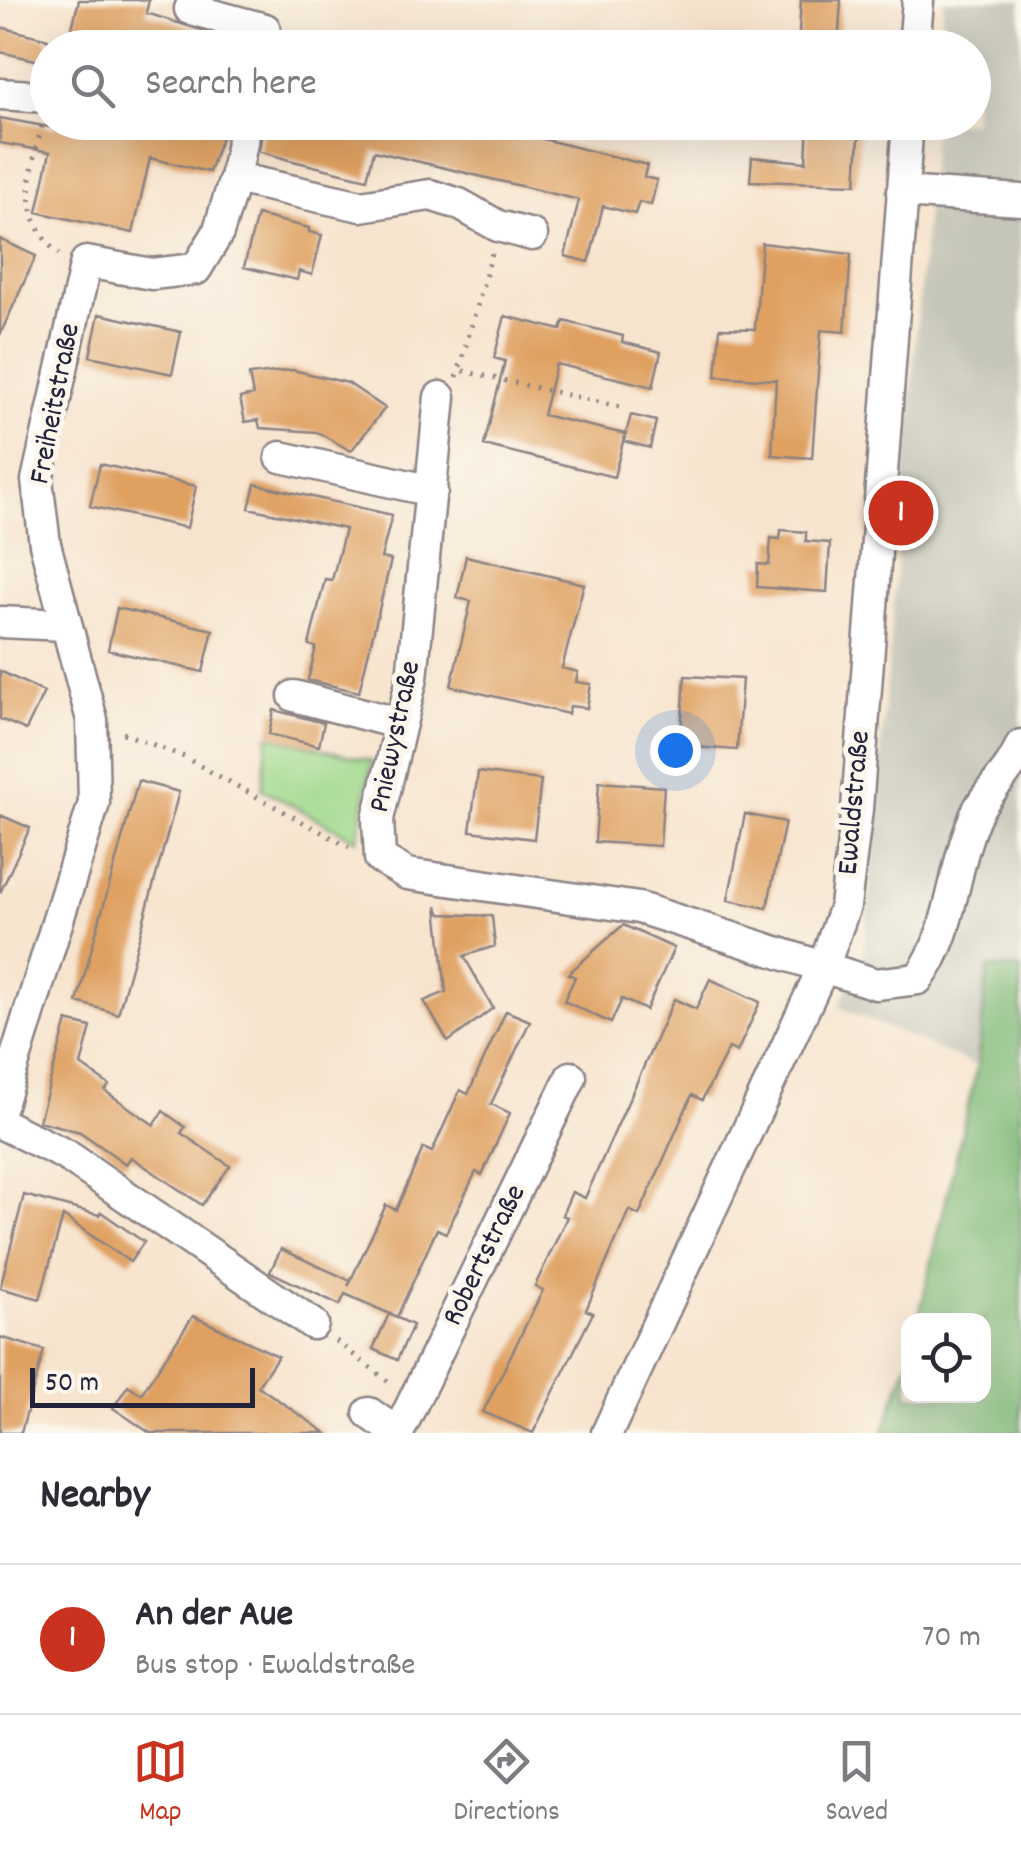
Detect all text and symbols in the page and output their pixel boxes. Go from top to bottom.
search box [30,30,991,140]
icon: search [65,58,120,113]
text: Search here [145,58,317,113]
street label: Freiheitstraße [20,320,94,488]
pin: 1 [868,476,934,550]
street label: Pniewystraße [360,657,434,817]
your location [650,725,701,776]
street label: Ewaldstraße [828,729,884,877]
street label: Robertstraße [433,1178,539,1334]
map controls [901,1313,991,1403]
button: locate [901,1313,991,1403]
scale bar [30,1363,255,1408]
text: 50 m [45,1365,99,1405]
text: Nearby [40,1468,150,1528]
text: An der Aue [135,1589,293,1644]
text: 1 [69,1616,76,1662]
text: 70 m [922,1616,981,1662]
text: Bus stop · Ewaldstraße [135,1644,415,1690]
tab: Map [133,1734,188,1834]
tab: Directions [454,1734,560,1834]
tab: Saved [826,1734,888,1834]

